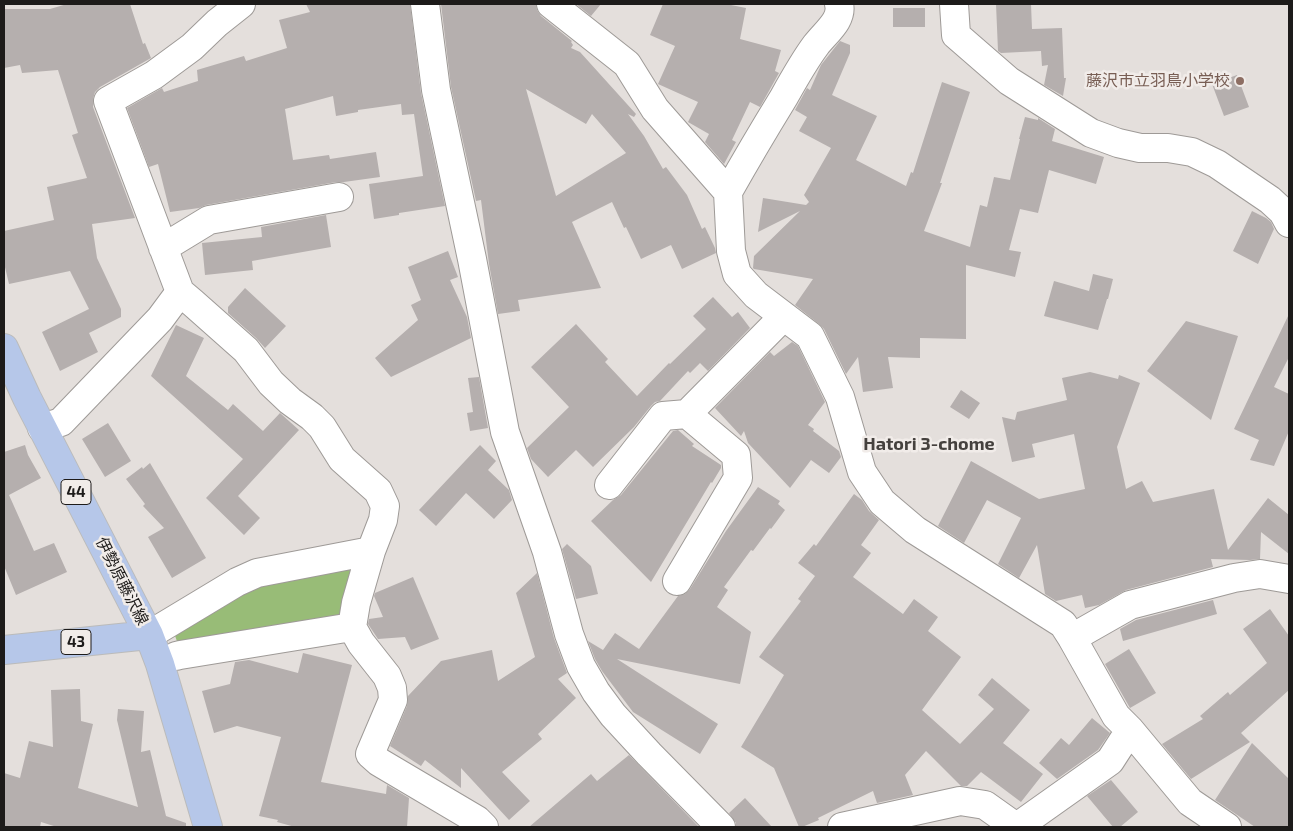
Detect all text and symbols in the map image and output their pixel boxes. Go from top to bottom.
place label: 藤沢市立羽鳥小学校 [1086,71,1230,91]
marker: 藤沢市立羽鳥小学校 [1234,75,1246,87]
district label: Hatori 3-chome [863,433,995,455]
road number: 44 [61,480,91,504]
street label: 伊勢原藤沢線 [92,534,152,628]
road number: 43 [61,630,91,654]

